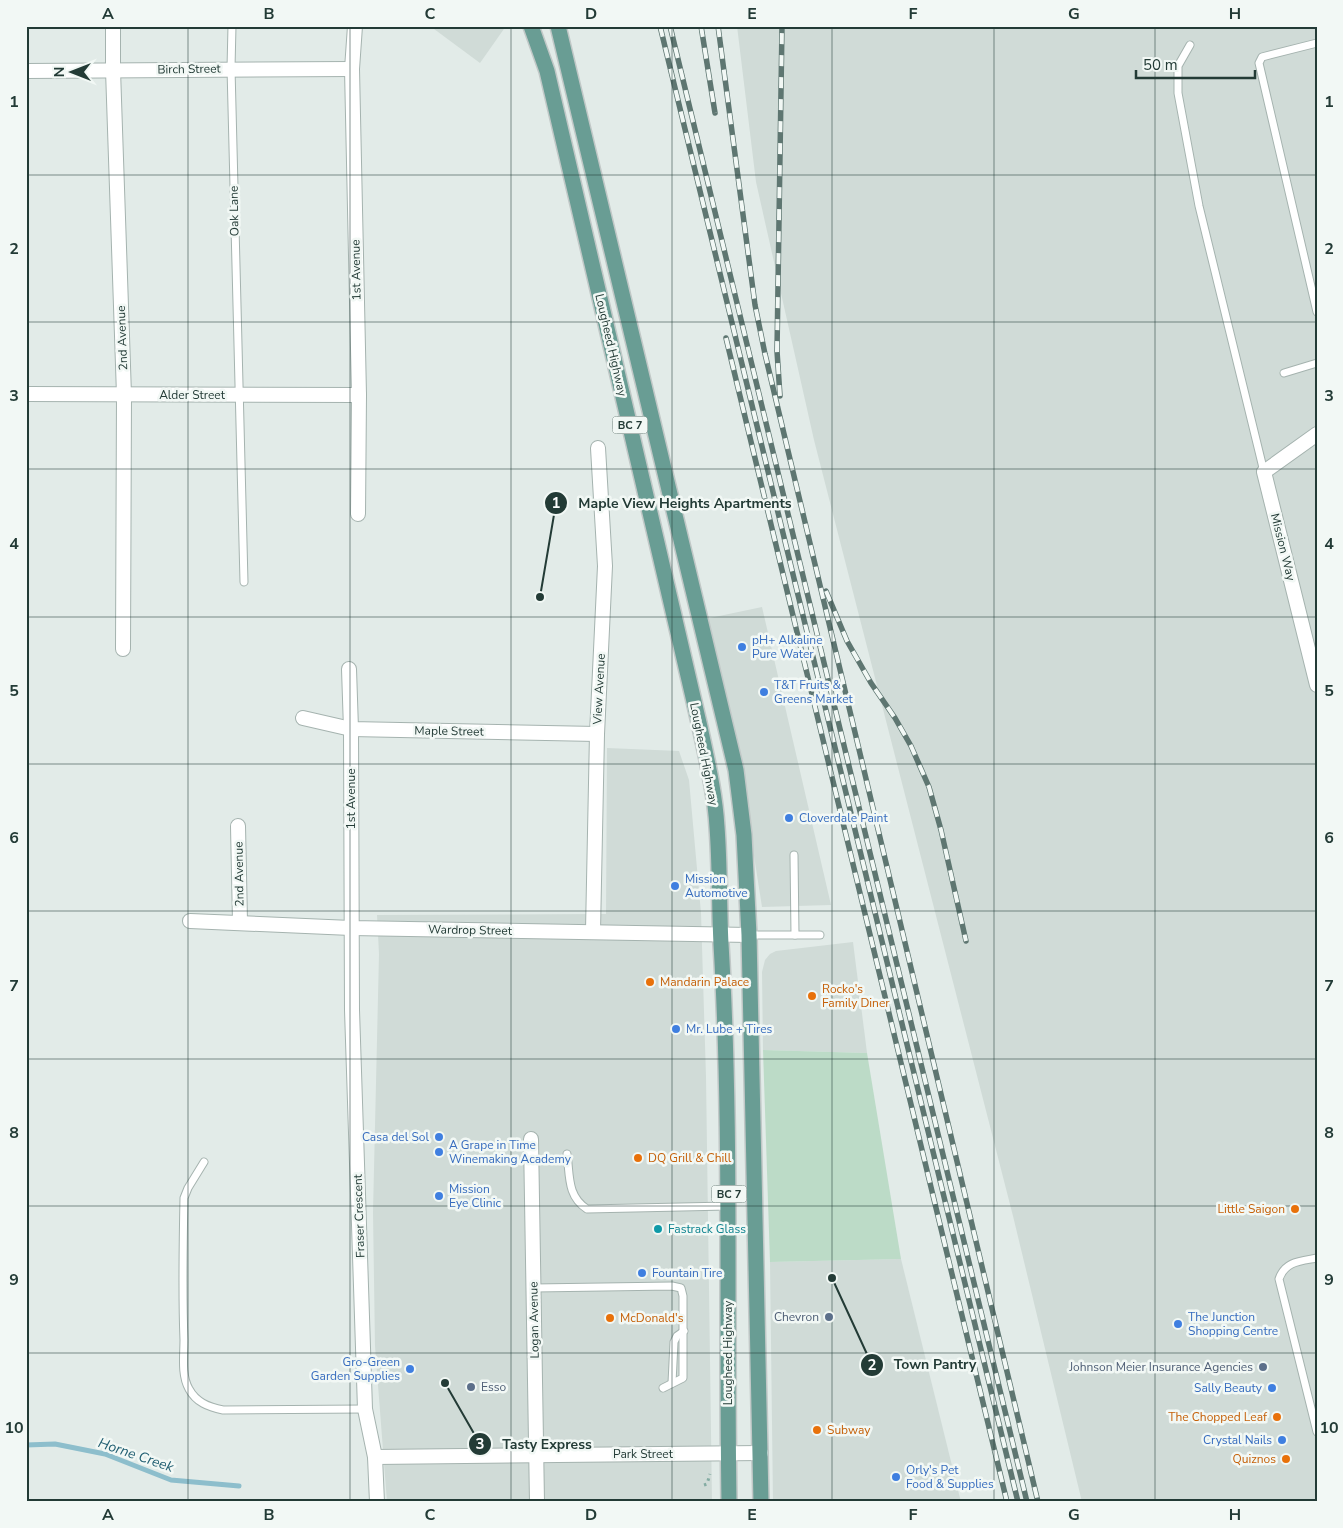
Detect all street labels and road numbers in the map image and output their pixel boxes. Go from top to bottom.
street label: Birch Street [157,60,222,78]
street label: Oak Lane [226,185,242,237]
street label: 1st Avenue [347,239,365,301]
street label: Lougheed Highway [591,292,631,399]
street label: 2nd Avenue [113,305,131,371]
street label: Alder Street [159,387,226,403]
road number: BC 7 [612,416,648,434]
street label: Mission Way [1267,512,1299,583]
street label: View Avenue [589,653,609,726]
street label: Lougheed Highway [686,701,722,808]
street label: Maple Street [414,722,485,740]
street label: 1st Avenue [343,768,359,830]
street label: 2nd Avenue [230,841,248,907]
street label: Wardrop Street [428,921,513,939]
street label: Fraser Crescent [350,1173,368,1258]
road number: BC 7 [712,1186,746,1202]
street label: Logan Avenue [525,1281,543,1359]
street label: Lougheed Highway [720,1300,736,1405]
street label: Park Street [613,1446,674,1462]

